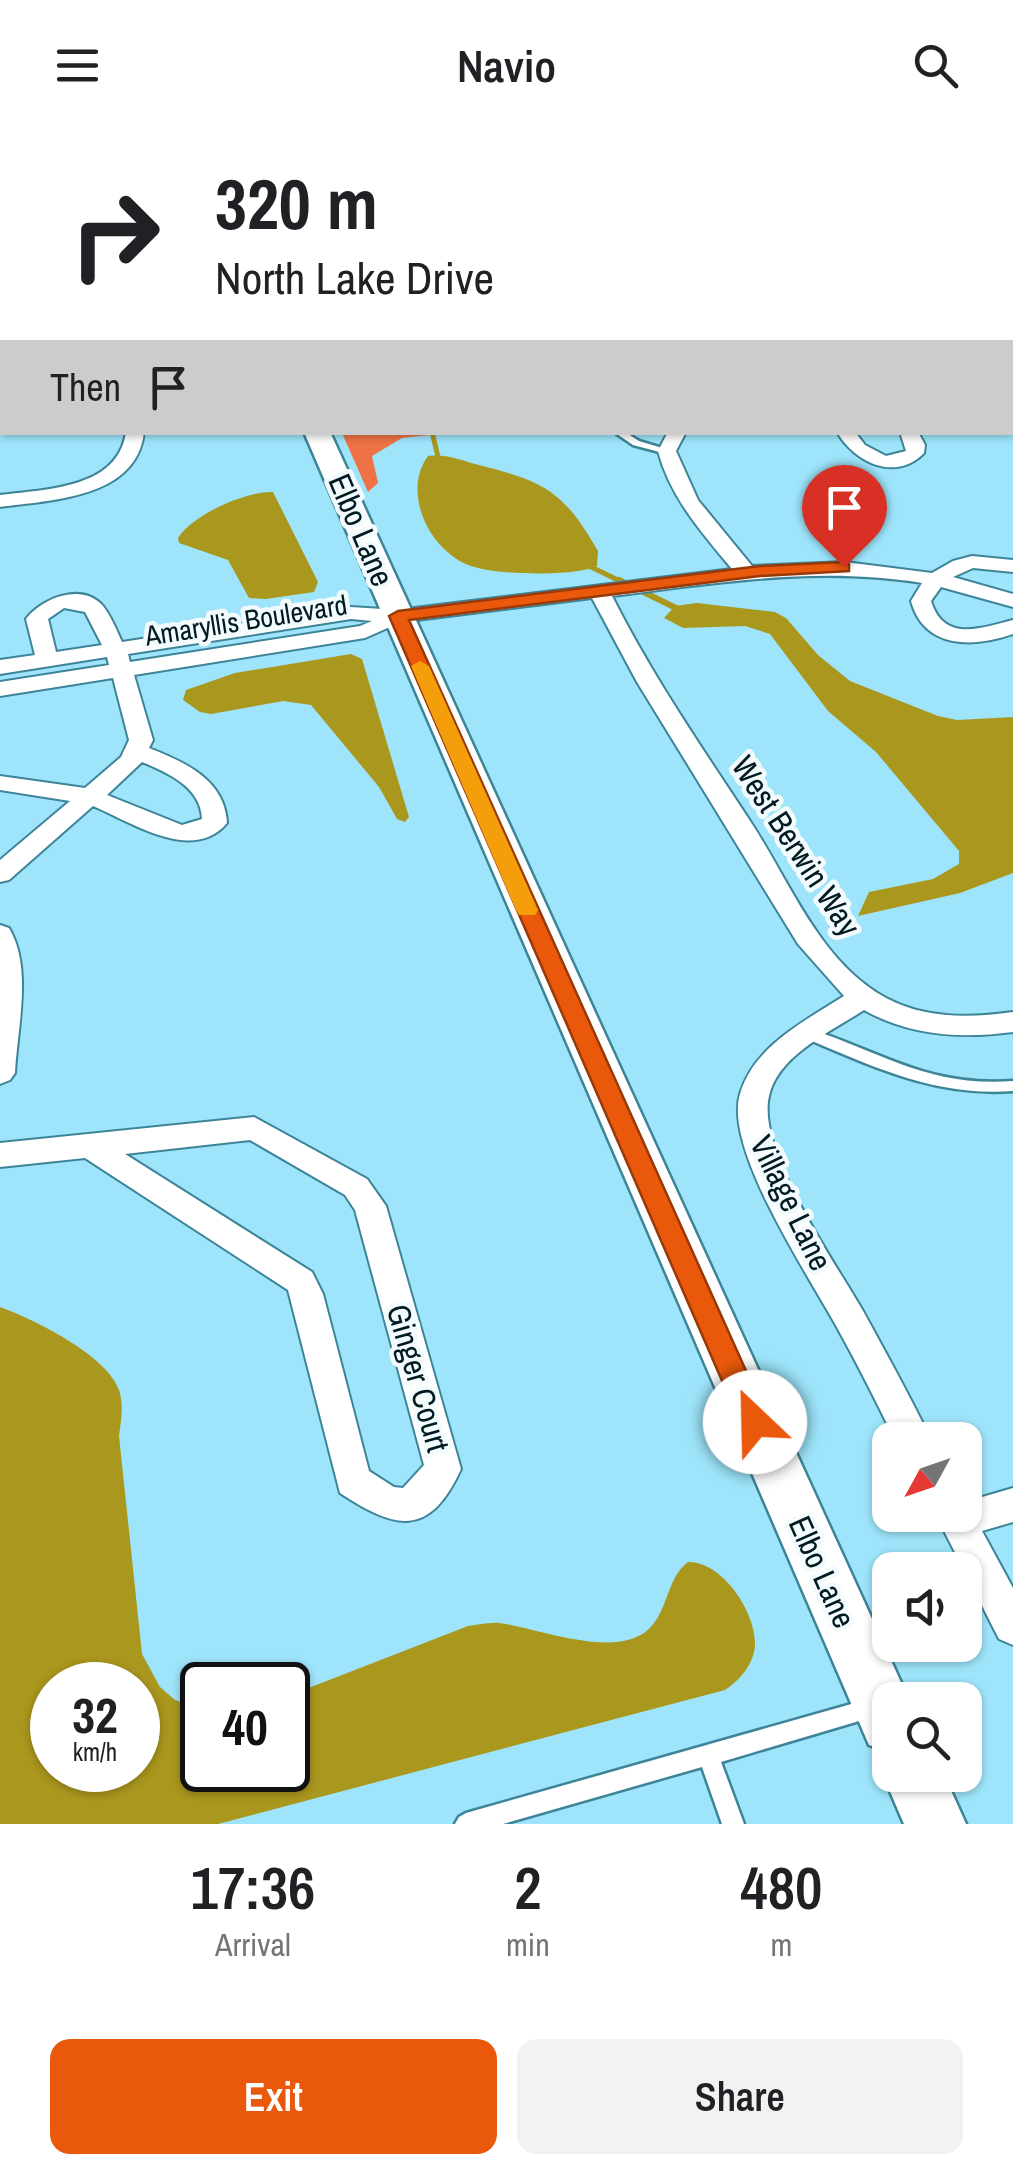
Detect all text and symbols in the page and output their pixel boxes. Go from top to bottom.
text: Navio [457,35,556,96]
icon: menu [50,38,105,93]
icon: search [908,38,963,93]
text: 320 m [215,157,378,251]
icon: right [50,170,180,300]
text: North Lake Drive [215,247,494,308]
icon: arrive [141,360,196,415]
text: Then [50,362,121,413]
pin [802,465,887,568]
street label: Elbo Lane [319,467,404,593]
icon: arrive [817,480,872,535]
street label: Amaryllis Boulevard [141,585,350,655]
street label: West Berwin Way [722,747,871,944]
street label: Village Lane [740,1128,843,1278]
street label: Ginger Court [377,1299,460,1457]
position arrow [703,1370,807,1474]
north arrow [872,1422,982,1532]
map controls [872,1422,982,1792]
street label: Elbo Lane [779,1509,866,1635]
button: sound [872,1552,982,1662]
speed limit sign: 40 [180,1662,310,1792]
text: 32 [72,1681,118,1749]
button: search [872,1682,982,1792]
text: km/h [73,1735,117,1769]
text: 17:36 [191,1847,315,1928]
text: 2 [514,1847,542,1928]
text: 480 [740,1847,822,1928]
text: Arrival [215,1923,291,1966]
text: min [506,1923,550,1966]
text: m [770,1923,792,1966]
button: Exit [50,2039,497,2154]
button: Share [517,2039,963,2154]

